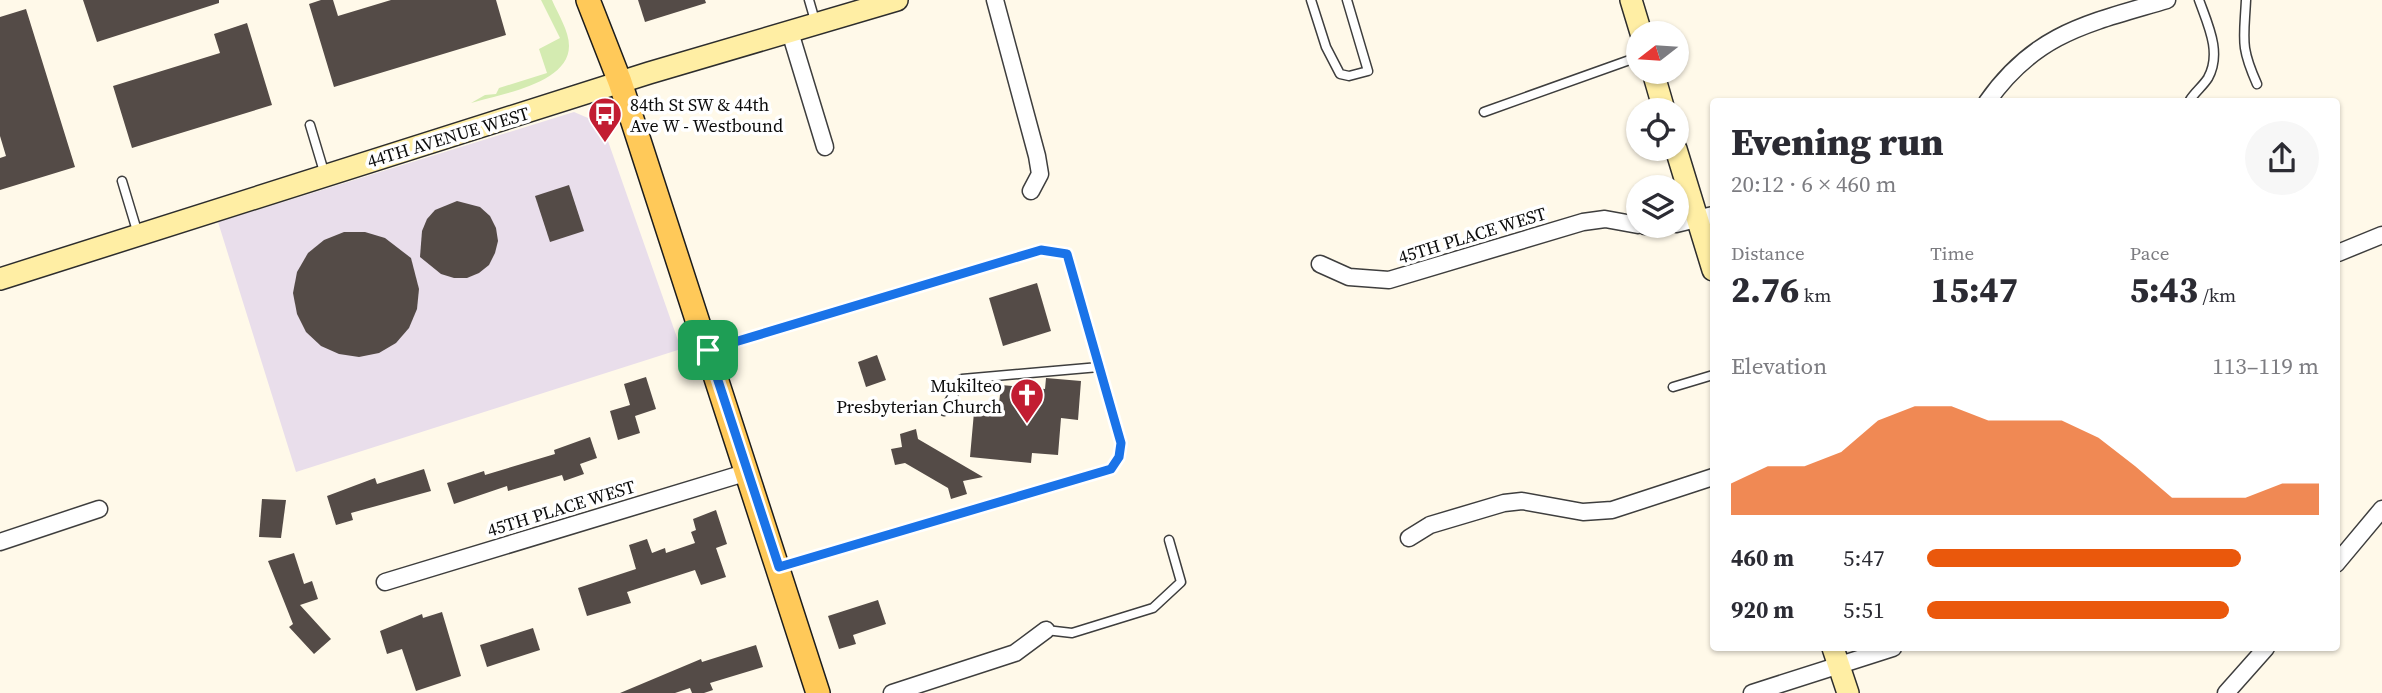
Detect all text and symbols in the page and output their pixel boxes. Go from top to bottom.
north arrow [1626,21,1689,84]
map controls [1626,21,1689,238]
place label: 84th St SW & 44th Ave W - Westbound [630,92,783,138]
bus stop icon: 84th St SW & 44th Ave W - Westbound [586,95,624,144]
button: locate [1626,98,1689,161]
street label: 44TH AVENUE WEST [364,100,532,174]
text: Evening run [1731,116,1944,168]
button: share [2245,121,2319,195]
text: 20:12 · 6 × 460 m [1731,168,1897,200]
button: layers [1626,175,1689,238]
street label: 45TH PLACE WEST [1395,201,1549,269]
text: Distance [1731,240,1805,266]
text: Time [1930,240,1974,266]
text: Pace [2130,240,2169,266]
text: 2.76 [1731,266,1799,314]
text: 15:47 [1930,266,2018,314]
text: 5:43 [2130,266,2198,314]
text: km [1799,282,1831,308]
text: /km [2198,282,2236,308]
pin [678,320,738,380]
icon: arrive [689,331,727,369]
text: Elevation [1731,350,1827,382]
text: 113–119 m [2212,350,2319,382]
place label: Mukilteo Presbyterian Church [836,373,1002,419]
church icon: Mukilteo Presbyterian Church [1008,376,1046,425]
street label: 45TH PLACE WEST [484,474,638,542]
text: 460 m [1731,542,1794,574]
text: 5:47 [1843,542,1884,574]
text: 920 m [1731,594,1794,626]
text: 5:51 [1843,594,1884,626]

